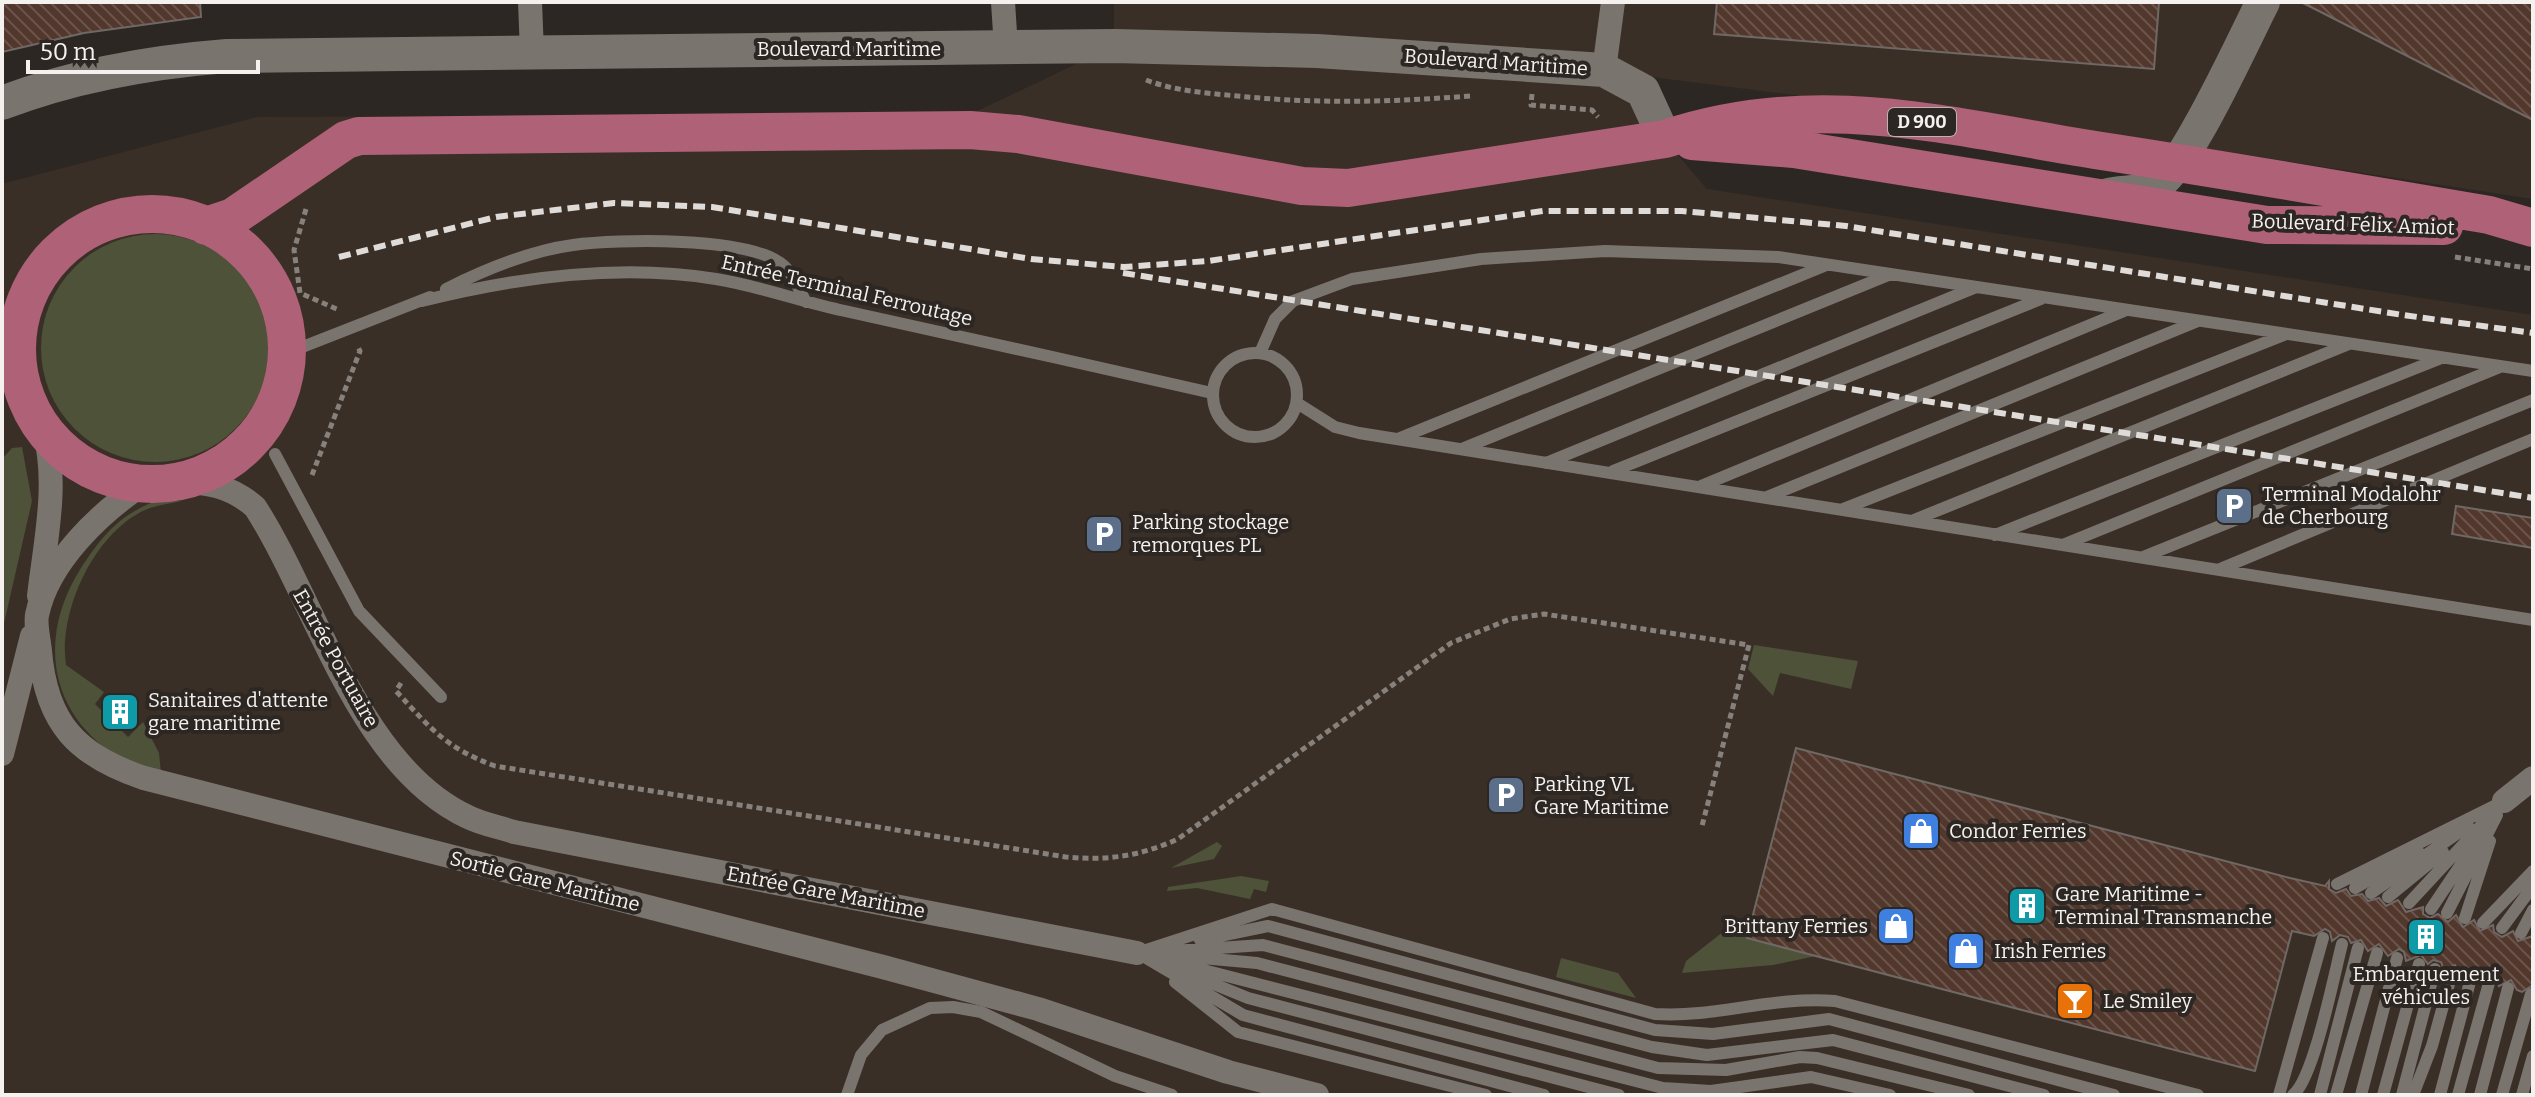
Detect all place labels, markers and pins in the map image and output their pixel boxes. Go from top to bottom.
place label: Terminal Modalohr de Cherbourg [2262,482,2441,529]
parking icon: Terminal Modalohr de Cherbourg [2213,485,2255,527]
place label: Parking stockage remorques PL [1132,510,1289,557]
parking icon: Parking stockage remorques PL [1083,513,1125,555]
place label: Sanitaires d'attente gare maritime [148,688,328,735]
building icon: Sanitaires d'attente gare maritime [99,691,141,733]
place label: Parking VL Gare Maritime [1534,772,1669,819]
parking icon: Parking VL Gare Maritime [1485,774,1527,816]
shop icon: Condor Ferries [1900,810,1942,852]
place label: Condor Ferries [1949,819,2087,843]
place label: Gare Maritime - Terminal Transmanche [2055,882,2272,929]
building icon: Gare Maritime - Terminal Transmanche [2006,885,2048,927]
shop icon: Brittany Ferries [1875,905,1917,947]
place label: Brittany Ferries [1724,914,1868,938]
building icon: Embarquement véhicules [2405,916,2447,958]
shop icon: Irish Ferries [1945,930,1987,972]
place label: Irish Ferries [1994,939,2106,963]
place label: Embarquement véhicules [2352,962,2500,1009]
bar icon: Le Smiley [2054,980,2096,1022]
place label: Le Smiley [2103,989,2192,1013]

